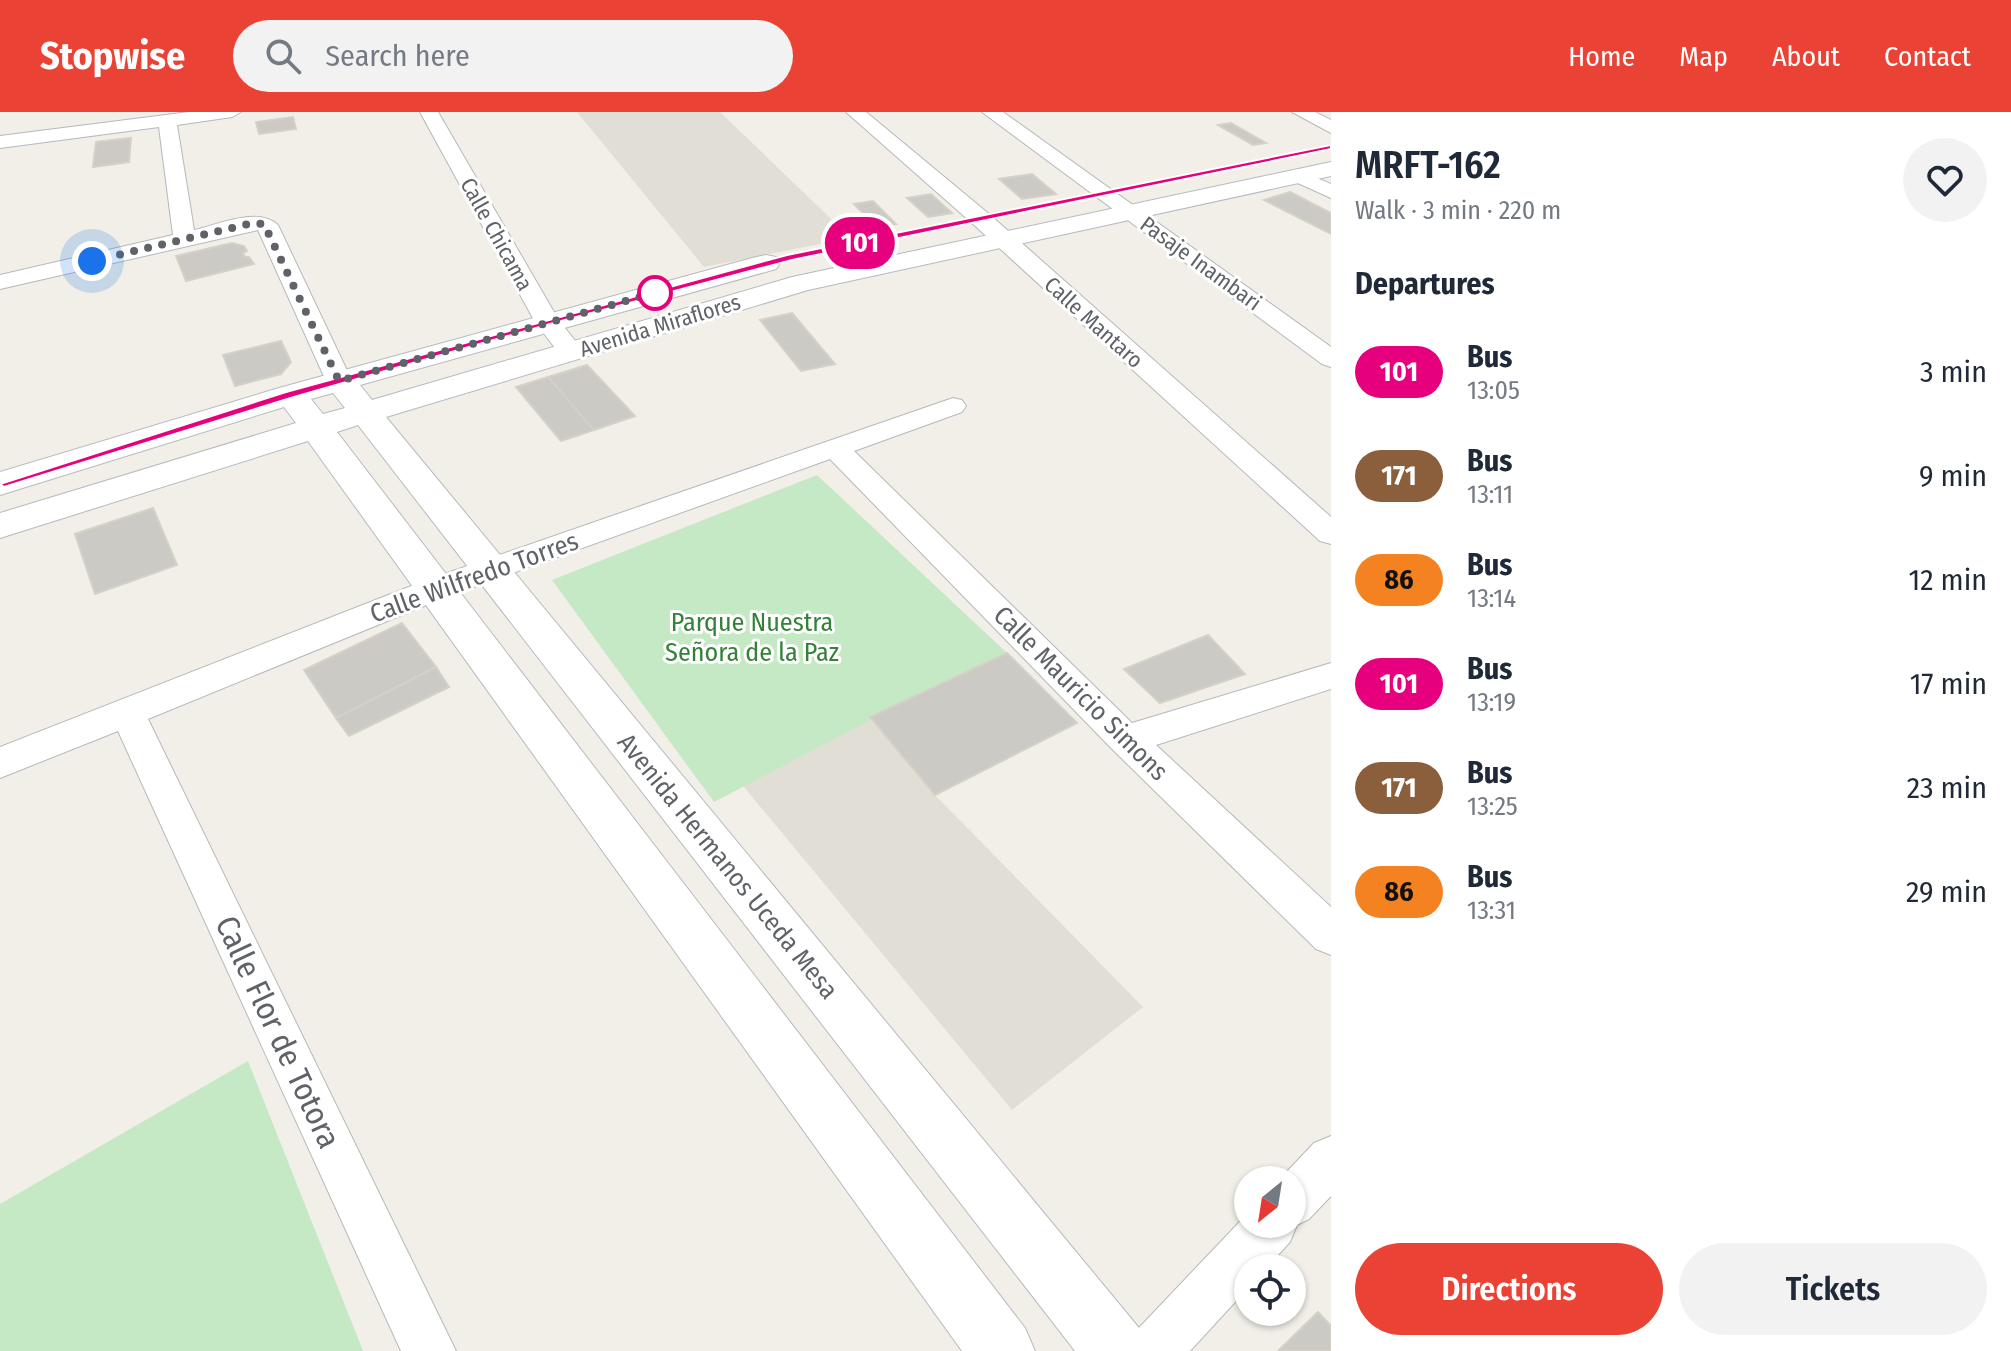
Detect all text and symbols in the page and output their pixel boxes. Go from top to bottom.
search box [233,20,793,92]
text: Stopwise [40,33,185,79]
icon: search [261,34,305,78]
text: Search here [325,38,470,74]
text: Home [1568,40,1635,73]
text: Map [1679,40,1728,73]
text: About [1772,40,1840,73]
text: Contact [1884,40,1971,73]
button: heart [1903,138,1987,222]
text: MRFT-162 [1355,142,1501,188]
street label: Calle Chicama [454,173,539,295]
text: Walk · 3 min · 220 m [1355,195,1561,226]
street label: Pasaje Inambari [1135,210,1266,316]
line badge: 101 [814,217,906,269]
text: 101 [841,226,879,259]
your location [72,241,112,281]
text: Departures [1355,266,1495,302]
street label: Calle Mantaro [1039,271,1149,374]
unlabelled marker [638,276,672,310]
street label: Avenida Miraflores [576,288,744,363]
text: Bus [1467,339,1512,375]
text: 3 min [1920,354,1987,390]
text: 101 [1380,355,1418,388]
text: 13:05 [1467,375,1520,406]
text: Bus [1467,443,1512,479]
text: 9 min [1919,458,1987,494]
text: 171 [1381,459,1417,492]
text: 13:11 [1467,479,1513,510]
street label: Calle Wilfredo Torres [366,525,583,630]
text: Bus [1467,547,1512,583]
text: 12 min [1909,562,1987,598]
text: 86 [1384,563,1414,596]
text: 13:14 [1467,583,1516,614]
street label: Calle Mauricio Simons [987,600,1174,787]
park label: Parque Nuestra Señora de la Paz [665,607,839,668]
text: Bus [1467,651,1512,687]
text: 17 min [1910,666,1987,702]
text: 101 [1380,667,1418,700]
text: 13:19 [1467,687,1516,718]
street label: Avenida Hermanos Uceda Mesa [611,727,844,1005]
text: Bus [1467,755,1512,791]
text: 23 min [1907,770,1987,806]
text: 171 [1381,771,1417,804]
text: 13:25 [1467,791,1518,822]
text: Bus [1467,859,1512,895]
text: 29 min [1906,874,1987,910]
text: 86 [1384,875,1414,908]
text: 13:31 [1467,895,1516,926]
street label: Calle Flor de Totora [208,910,348,1154]
north arrow [1234,1166,1306,1238]
map controls [1234,1166,1306,1326]
button: Directions [1355,1243,1663,1335]
button: Tickets [1679,1243,1987,1335]
button: locate [1234,1254,1306,1326]

